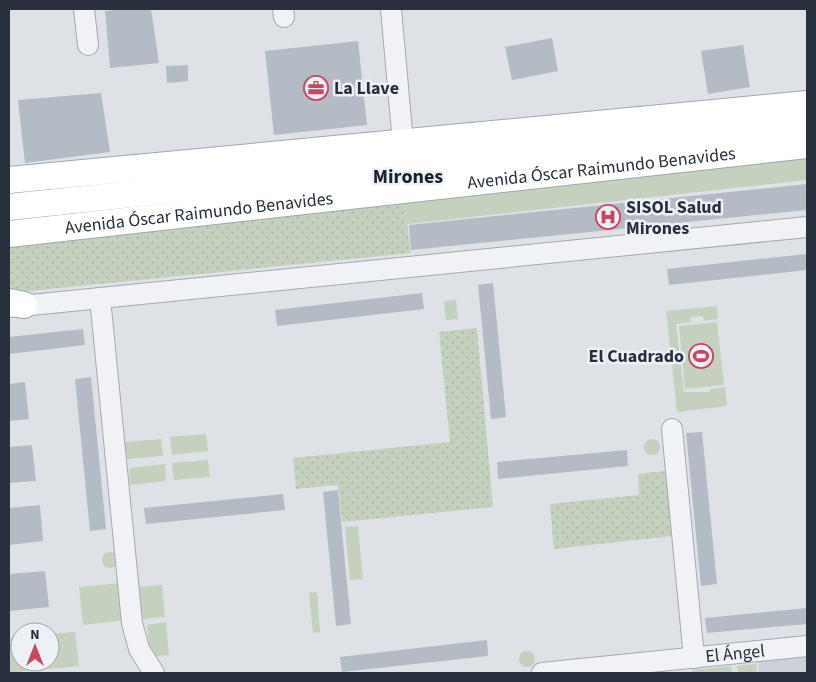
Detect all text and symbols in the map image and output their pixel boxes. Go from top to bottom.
office icon: La Llave [303,75,329,101]
place label: La Llave [334,76,399,101]
street label: Avenida Óscar Raimundo Benavides [466,141,737,195]
district label: Mirones [373,163,443,191]
street label: Avenida Óscar Raimundo Benavides [63,185,334,240]
place label: SISOL Salud Mirones [626,195,722,241]
hospital icon: SISOL Salud Mirones [595,204,621,230]
sports icon: El Cuadrado [688,343,714,369]
place label: El Cuadrado [589,344,684,369]
north arrow [10,622,60,672]
text: N [30,625,40,645]
street label: El Ángel [704,638,766,669]

